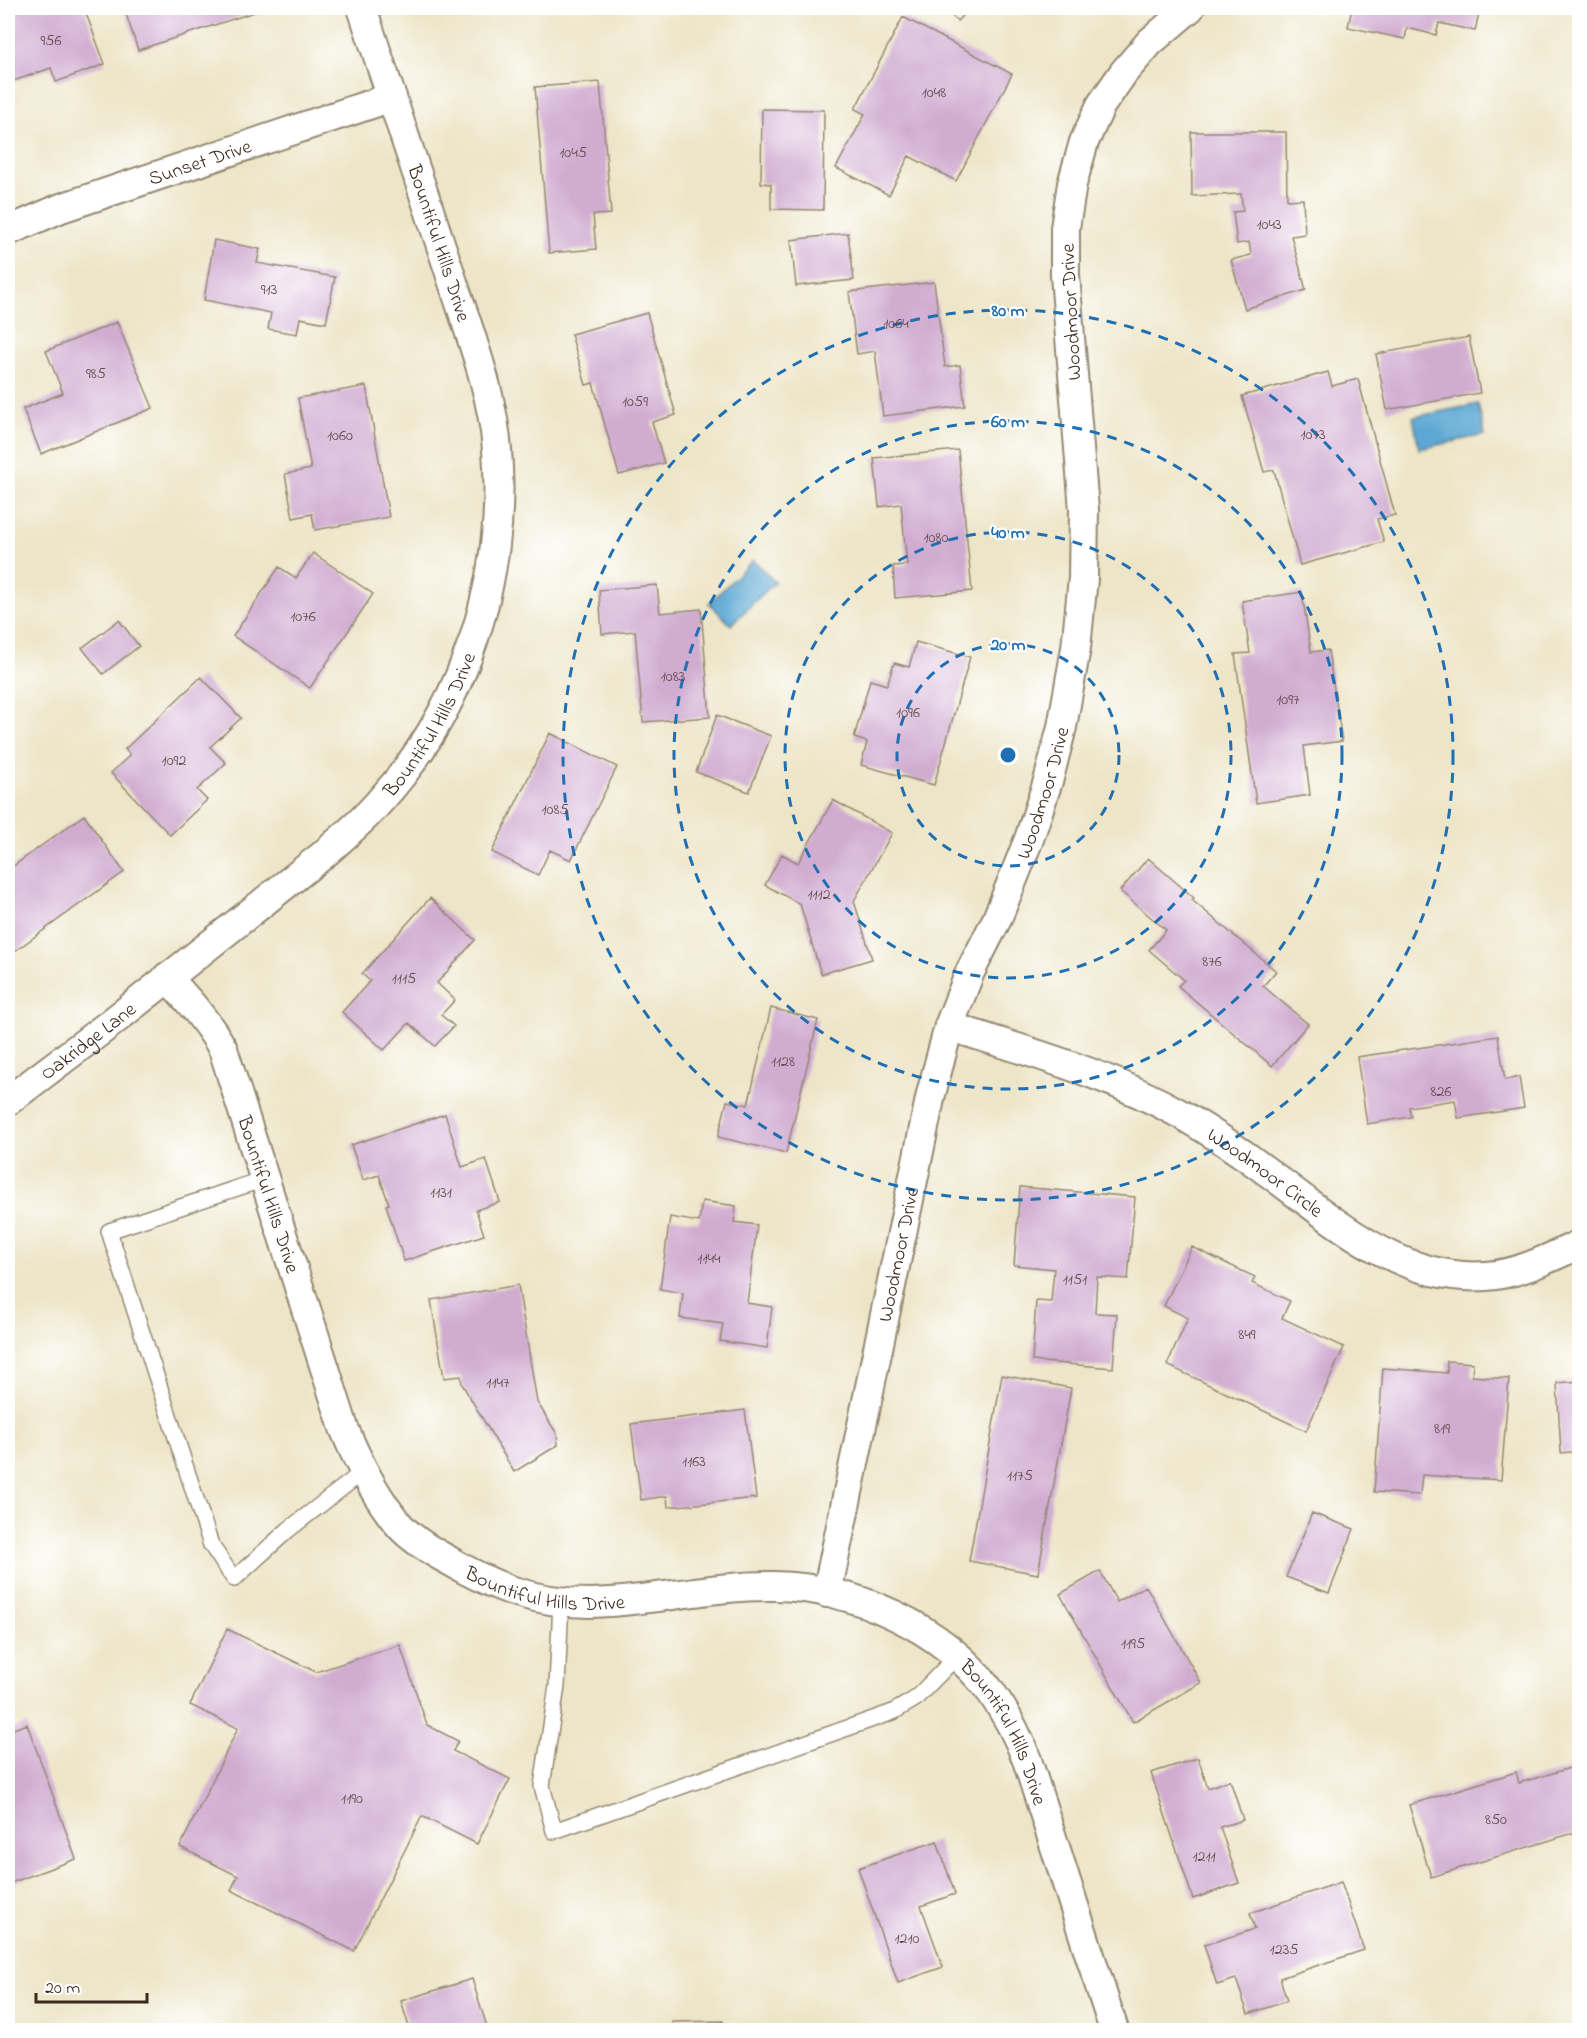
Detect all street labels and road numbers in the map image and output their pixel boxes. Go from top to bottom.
street label: Sunset Drive [145,133,256,195]
street label: Bountiful Hills Drive [398,161,477,326]
street label: Woodmoor Drive [1054,243,1091,381]
street label: Bountiful Hills Drive [377,649,485,805]
street label: Woodmoor Drive [1010,724,1078,864]
street label: Oakridge Lane [35,996,143,1089]
street label: Bountiful Hills Drive [228,1112,306,1277]
street label: Woodmoor Circle [1201,1122,1328,1226]
street label: Woodmoor Drive [872,1185,928,1325]
street label: Bountiful Hills Drive [458,1560,626,1620]
street label: Bountiful Hills Drive [952,1653,1053,1809]

